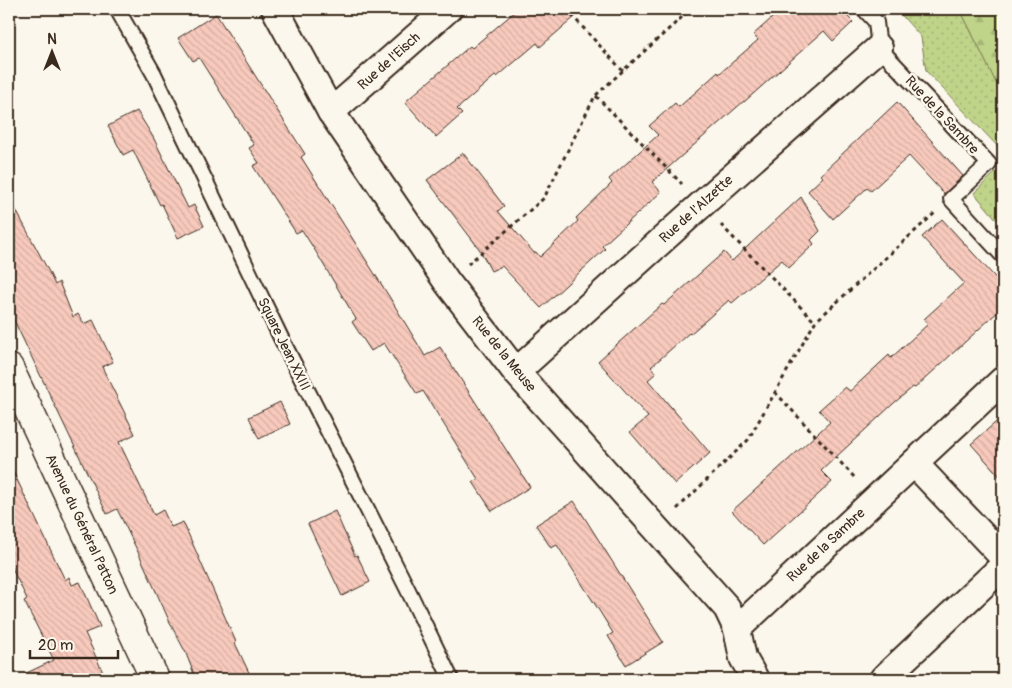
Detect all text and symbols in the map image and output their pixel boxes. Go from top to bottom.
north arrow [28,28,78,78]
street label: Rue de l'Eisch [354,29,424,93]
text: N [47,31,57,48]
street label: Rue de la Sambre [902,72,983,158]
street label: Rue de l'Alzette [656,172,736,246]
street label: Square Jean XXIII [254,295,314,393]
street label: Rue de la Meuse [468,313,540,395]
street label: Avenue du Général Patton [42,451,122,597]
street label: Rue de la Sambre [783,504,869,585]
scale bar [30,628,118,660]
text: 20 m [38,636,73,655]

